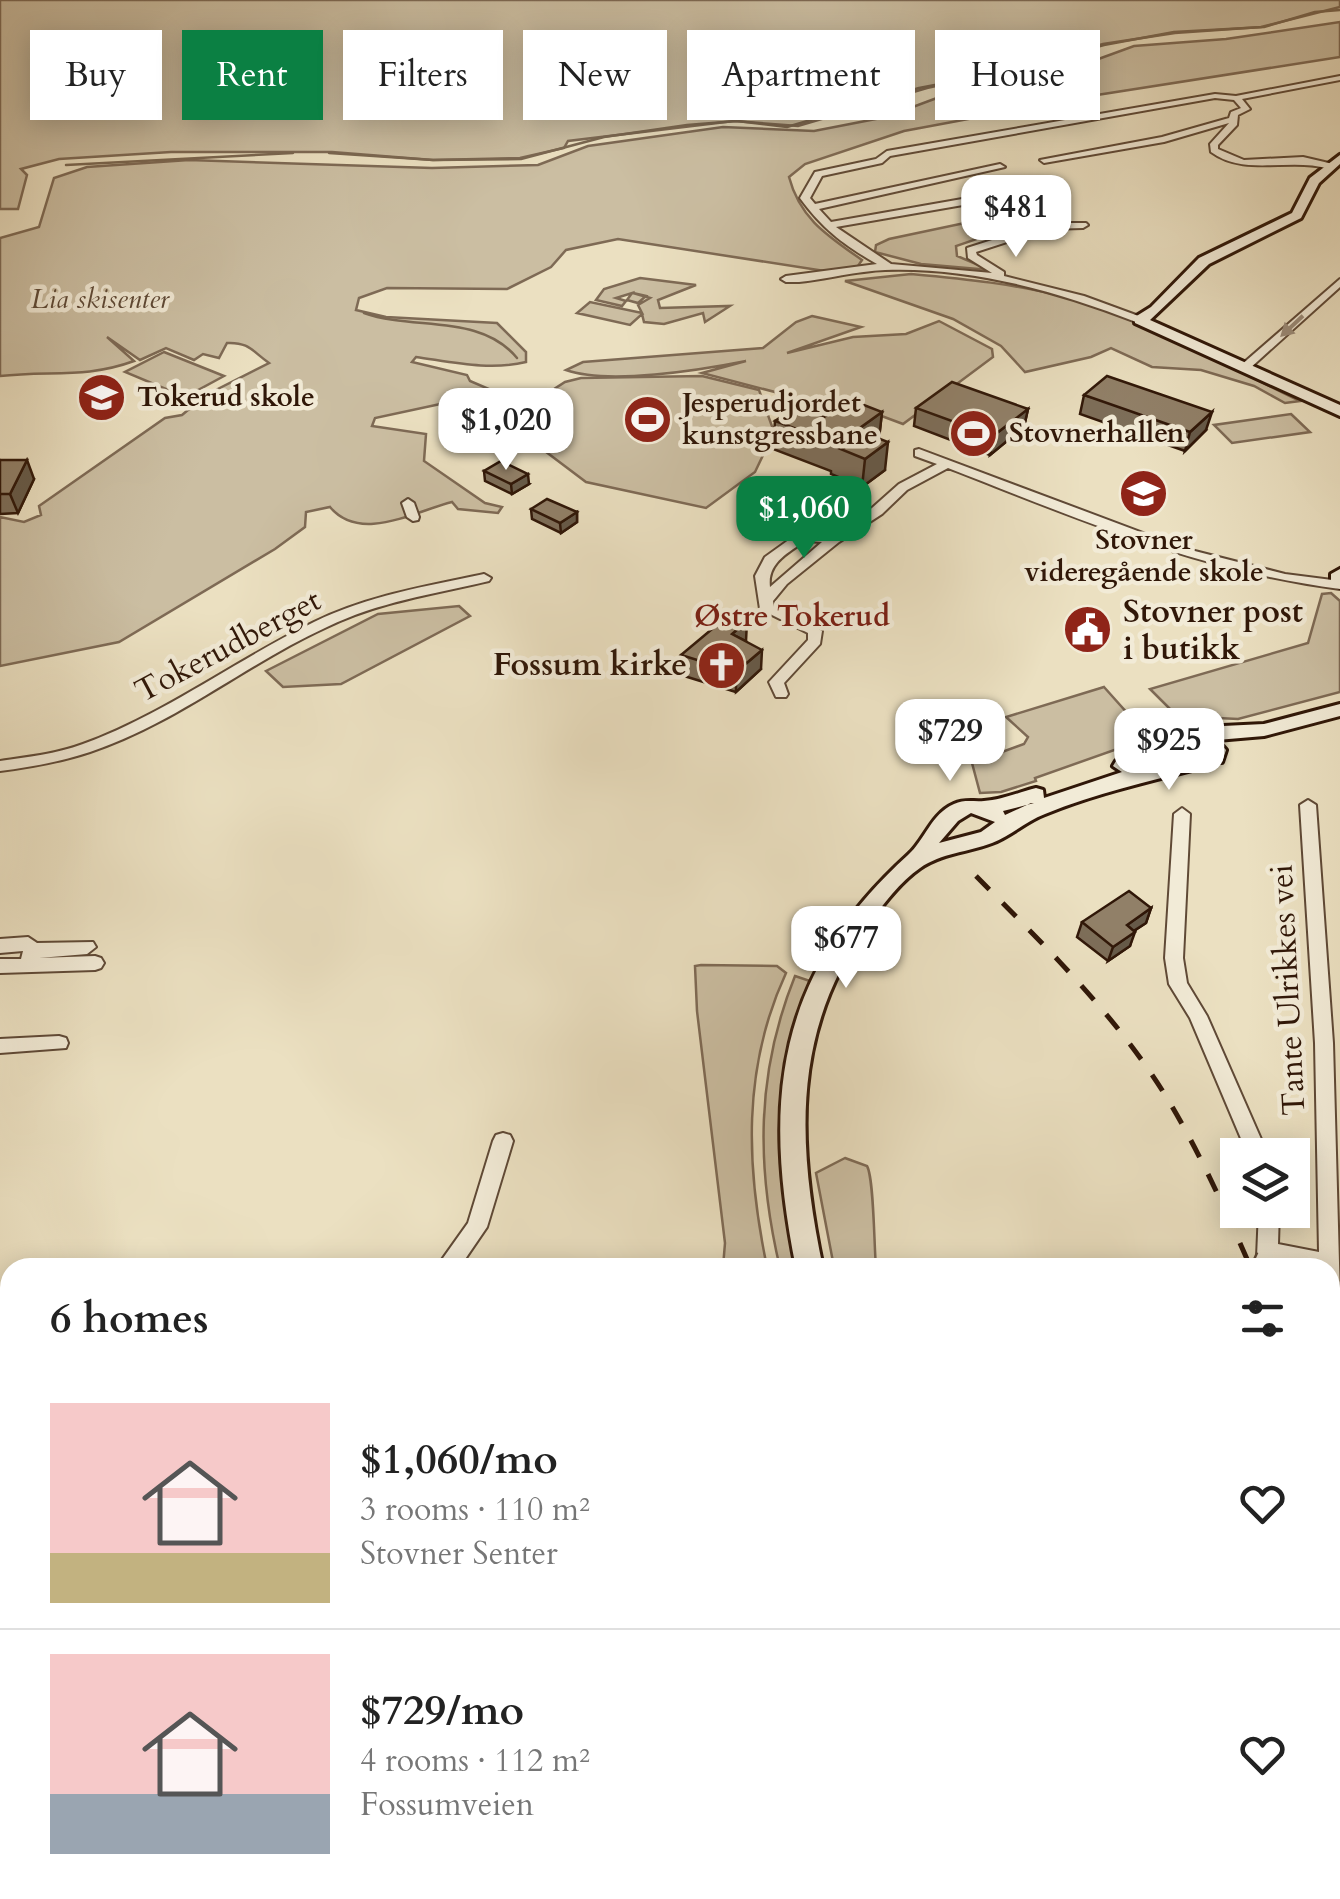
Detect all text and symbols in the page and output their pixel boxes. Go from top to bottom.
chip: Buy [30,30,162,120]
chip: Rent [182,30,323,120]
chip: Filters [343,30,503,120]
chip: New [523,30,667,120]
chip: Apartment [687,30,915,120]
chip: House [935,30,1100,120]
pin: $481 [957,175,1075,260]
text: $481 [983,185,1049,229]
park label: Lia skisenter [31,280,170,318]
one-way arrow [1280,314,1304,337]
school or university icon: Tokerud skole [76,371,128,423]
place label: Tokerud skole [137,378,315,416]
place label: Jesperudjordet kunstgressbane [678,384,878,454]
pin: $1,020 [425,388,587,473]
sports icon: Jesperudjordet kunstgressbane [621,393,673,445]
text: $1,020 [460,398,552,442]
sports icon: Stovnerhallen [948,407,1000,459]
place label: Stovnerhallen [1009,414,1185,452]
school or university icon: Stovner videregående skole [1118,467,1170,519]
pin: $1,060 [723,476,885,561]
text: $1,060 [758,486,850,530]
place label: Stovner videregående skole [1024,521,1264,591]
street label: Tokerudberget [127,579,329,713]
place label: Stovner post i butikk [1123,590,1303,671]
district label: Østre Tokerud [694,596,890,637]
public building icon: Stovner post i butikk [1062,604,1114,656]
church icon: Fossum kirke [696,639,748,691]
place label: Fossum kirke [493,643,687,687]
pin: $729 [891,699,1009,784]
pin: $925 [1110,708,1228,793]
text: $729 [917,709,983,753]
text: $925 [1136,718,1202,762]
street label: Tante Ulrikkes vei [1259,863,1317,1117]
pin: $677 [787,906,905,991]
text: $677 [813,916,879,960]
map controls [1220,1138,1310,1228]
button: layers [1220,1138,1310,1228]
text: 6 homes [50,1290,208,1347]
icon: filters [1235,1291,1290,1346]
text: $1,060/mo [360,1431,558,1488]
icon: home [130,1443,250,1563]
icon: heart [1235,1476,1290,1531]
text: 3 rooms · 110 m² [360,1488,590,1532]
text: Stovner Senter [360,1532,558,1576]
text: $729/mo [360,1682,524,1739]
icon: home [130,1694,250,1814]
icon: heart [1235,1727,1290,1782]
text: 4 rooms · 112 m² [360,1739,590,1783]
text: Fossumveien [360,1783,534,1827]

